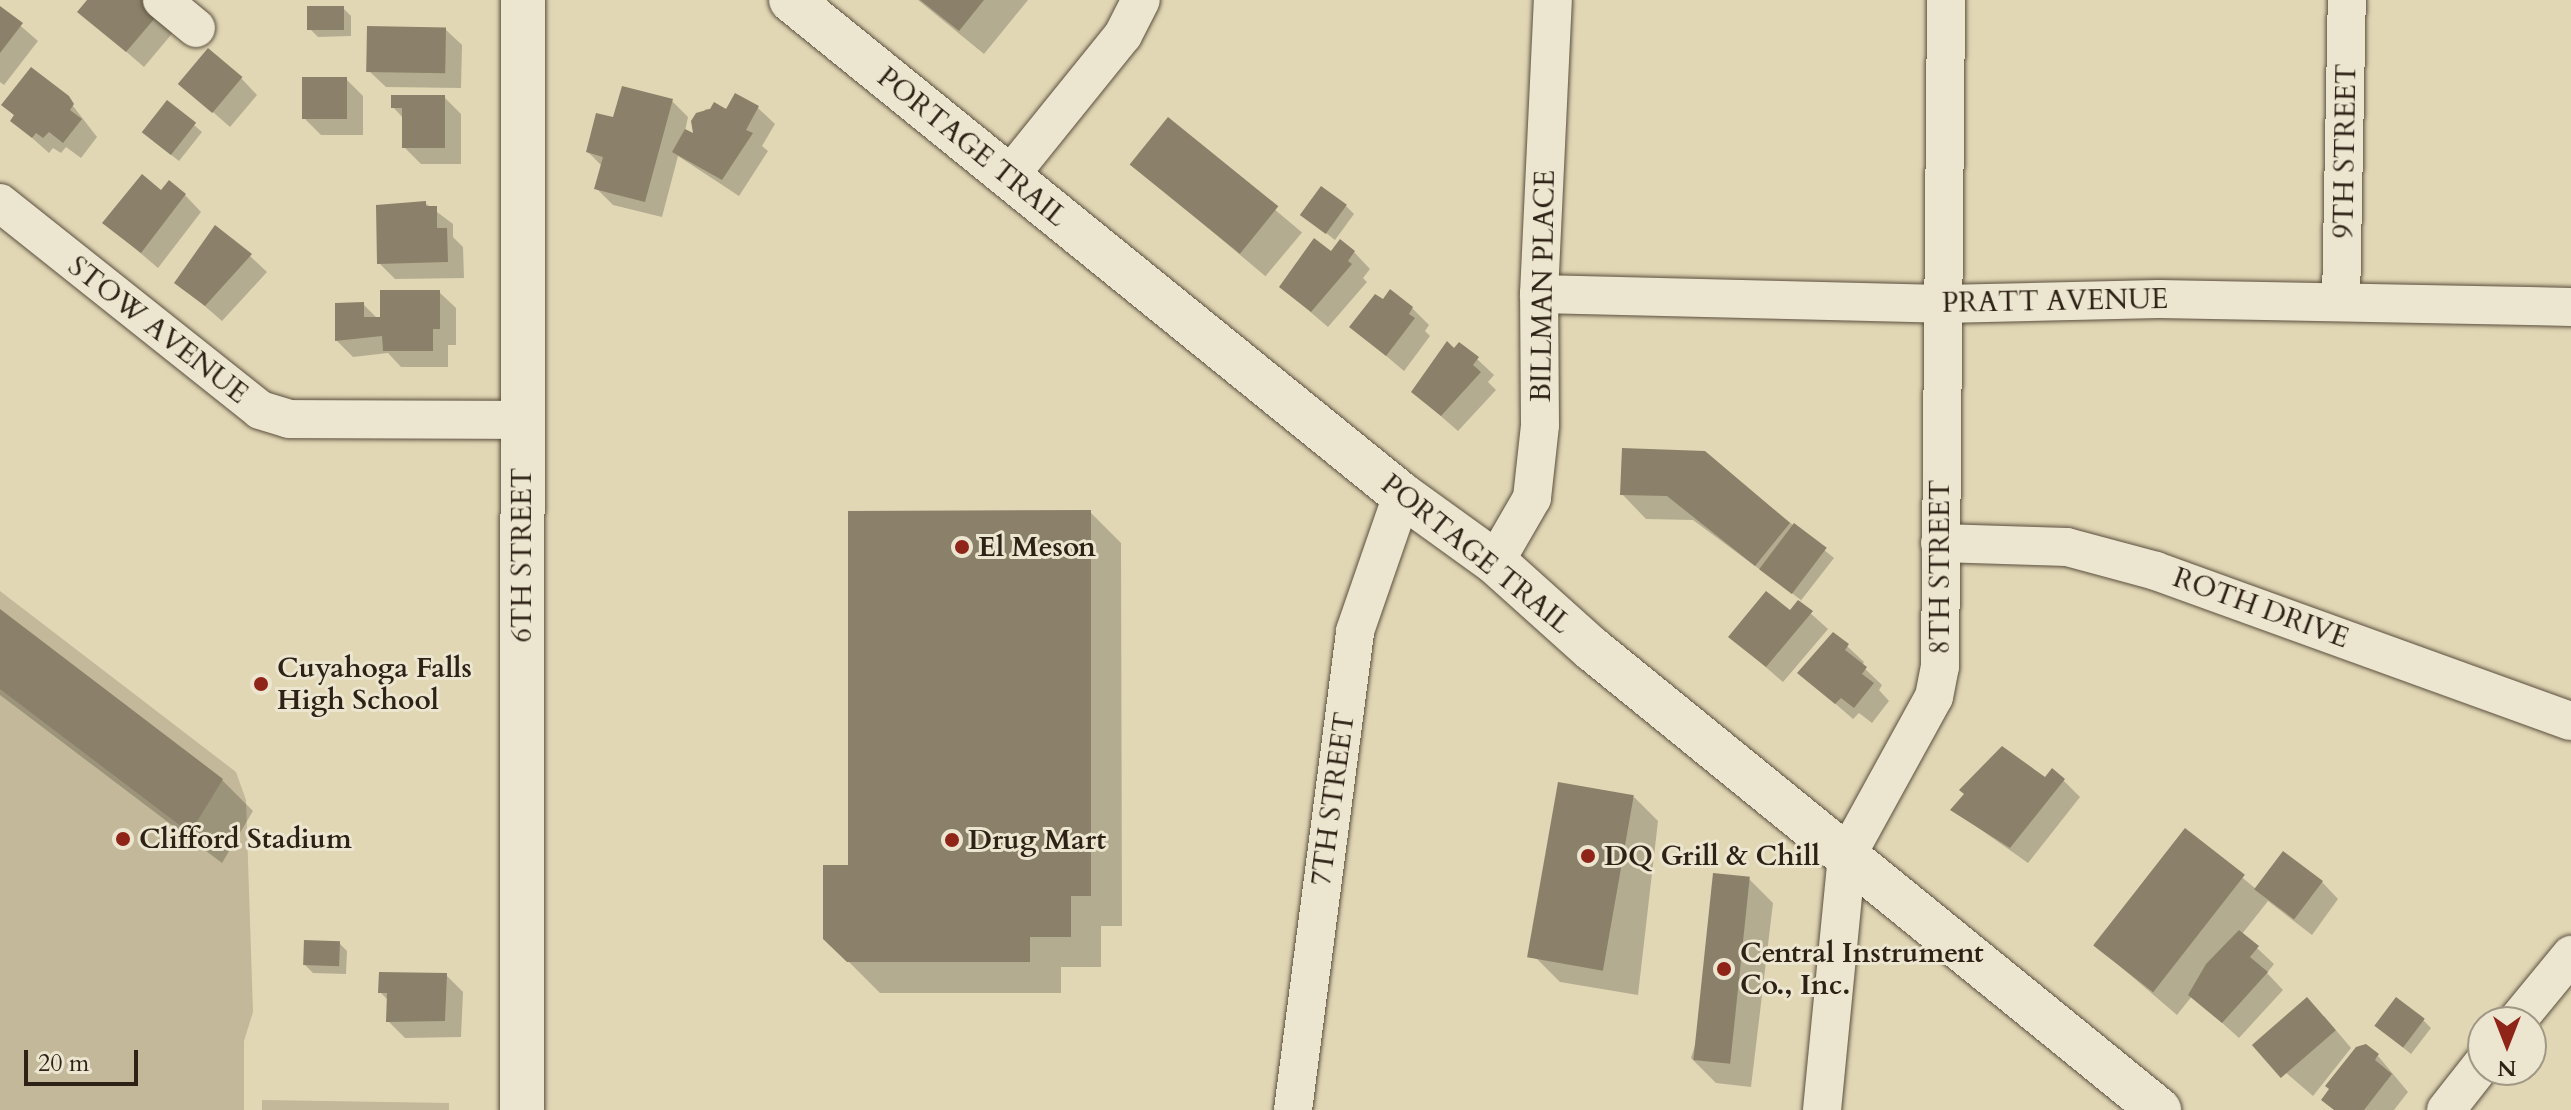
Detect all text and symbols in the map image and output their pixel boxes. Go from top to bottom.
street label: PORTAGE TRAIL [871,60,1073,234]
street label: 9TH STREET [2327,63,2363,239]
street label: BILLMAN PLACE [1524,170,1562,402]
street label: STOW AVENUE [61,249,255,411]
street label: PRATT AVENUE [1942,282,2168,320]
street label: PORTAGE TRAIL [1375,467,1577,641]
street label: 6TH STREET [505,468,539,642]
street label: 8TH STREET [1923,480,1957,654]
place label: El Meson [978,530,1096,564]
marker: El Meson [953,538,971,556]
street label: ROTH DRIVE [2169,561,2353,655]
place label: Cuyahoga Falls High School [277,651,472,717]
marker: Cuyahoga Falls High School [252,675,270,693]
street label: 7TH STREET [1304,710,1362,888]
place label: Clifford Stadium [139,822,352,856]
place label: Drug Mart [968,823,1106,857]
marker: Clifford Stadium [114,830,132,848]
marker: Drug Mart [943,831,961,849]
place label: DQ Grill & Chill [1604,839,1820,873]
marker: DQ Grill & Chill [1579,847,1597,865]
place label: Central Instrument Co., Inc. [1740,936,1984,1002]
marker: Central Instrument Co., Inc. [1715,960,1733,978]
north arrow [2467,1006,2547,1086]
scale bar [28,1034,142,1084]
text: 20 m [38,1047,89,1080]
text: N [2497,1053,2517,1083]

